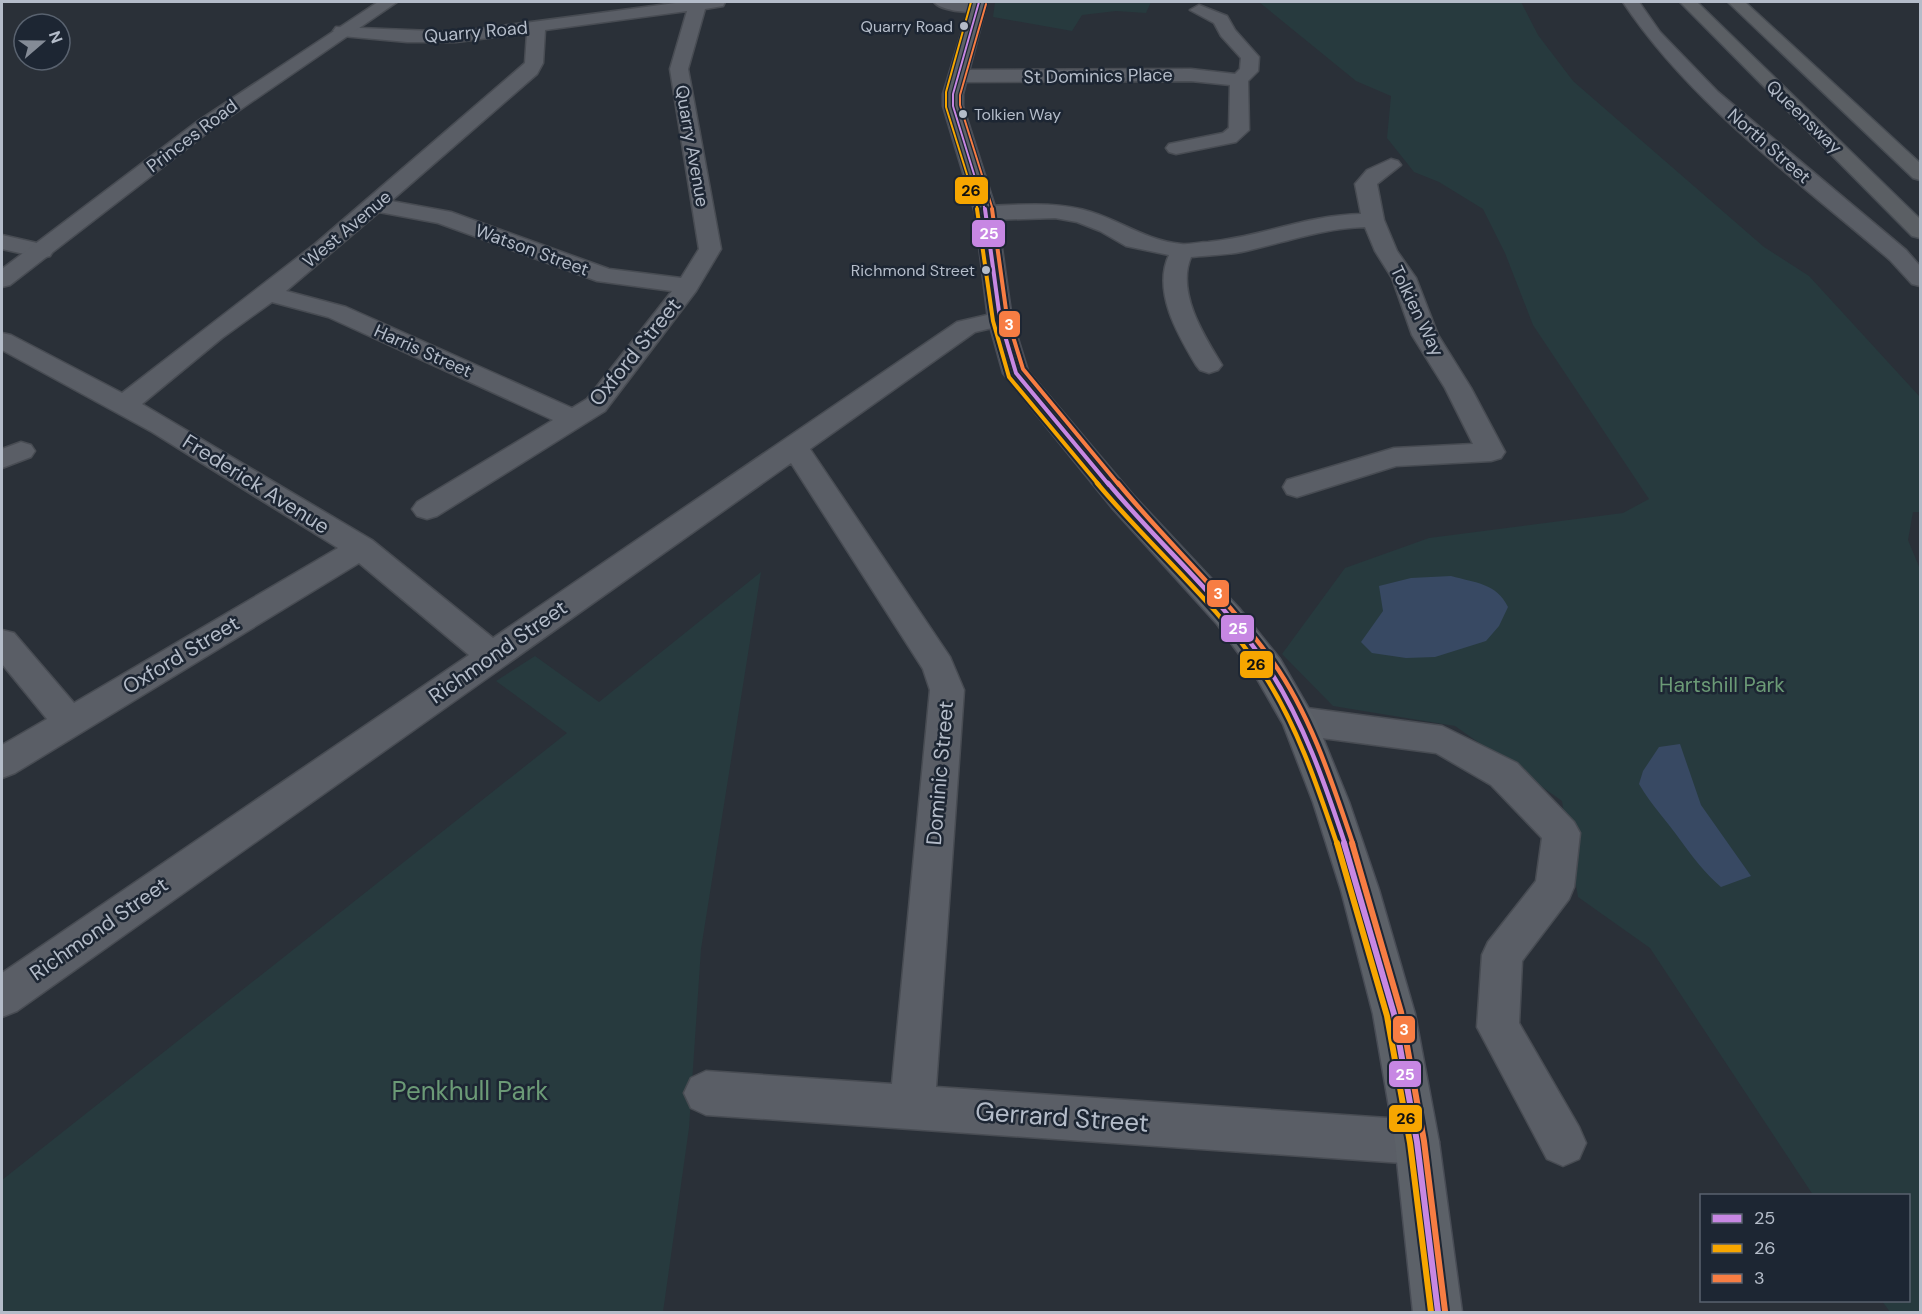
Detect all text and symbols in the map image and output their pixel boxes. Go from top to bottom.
north arrow [12,12,72,72]
street label: Quarry Road [423,16,529,48]
place label: Quarry Road [861,16,953,37]
marker: Quarry Road [958,20,970,32]
text: N [44,28,67,46]
street label: St Dominics Place [1023,63,1173,89]
street label: Queensway [1761,75,1847,159]
street label: Quarry Avenue [669,83,715,209]
street label: Princes Road [142,94,242,178]
street label: North Street [1722,103,1816,189]
place label: Tolkien Way [974,104,1061,125]
marker: Tolkien Way [957,108,969,120]
line badge: 26 [954,176,989,205]
text: 26 [961,180,981,201]
street label: West Avenue [298,185,396,273]
street label: Watson Street [472,218,592,282]
line badge: 25 [971,219,1006,248]
text: 25 [979,223,999,244]
place label: Richmond Street [851,260,975,281]
street label: Tolkien Way [1385,262,1449,360]
marker: Richmond Street [980,264,992,276]
street label: Oxford Street [583,292,687,412]
line badge: 3 [998,310,1021,338]
text: 3 [1004,314,1014,335]
street label: Harris Street [370,319,476,383]
street label: Frederick Avenue [177,428,335,540]
line badge: 3 [1206,579,1230,608]
text: 3 [1213,583,1223,604]
street label: Richmond Street [423,594,573,710]
street label: Oxford Street [117,609,245,701]
line badge: 25 [1220,614,1255,643]
text: 25 [1228,618,1248,639]
line badge: 26 [1239,650,1274,679]
text: 26 [1246,654,1266,675]
park label: Hartshill Park [1659,671,1785,699]
street label: Dominic Street [920,700,960,846]
street label: Richmond Street [24,871,174,987]
line badge: 3 [1392,1015,1416,1044]
text: 3 [1399,1019,1409,1040]
line badge: 25 [1388,1060,1422,1088]
text: 25 [1395,1064,1415,1085]
park label: Penkhull Park [392,1074,548,1108]
street label: Gerrard Street [974,1094,1150,1140]
line badge: 26 [1388,1104,1423,1133]
text: 26 [1396,1108,1416,1129]
legend [1700,1194,1910,1302]
text: 25 [1754,1206,1775,1230]
text: 26 [1754,1236,1776,1260]
text: 3 [1754,1266,1765,1290]

